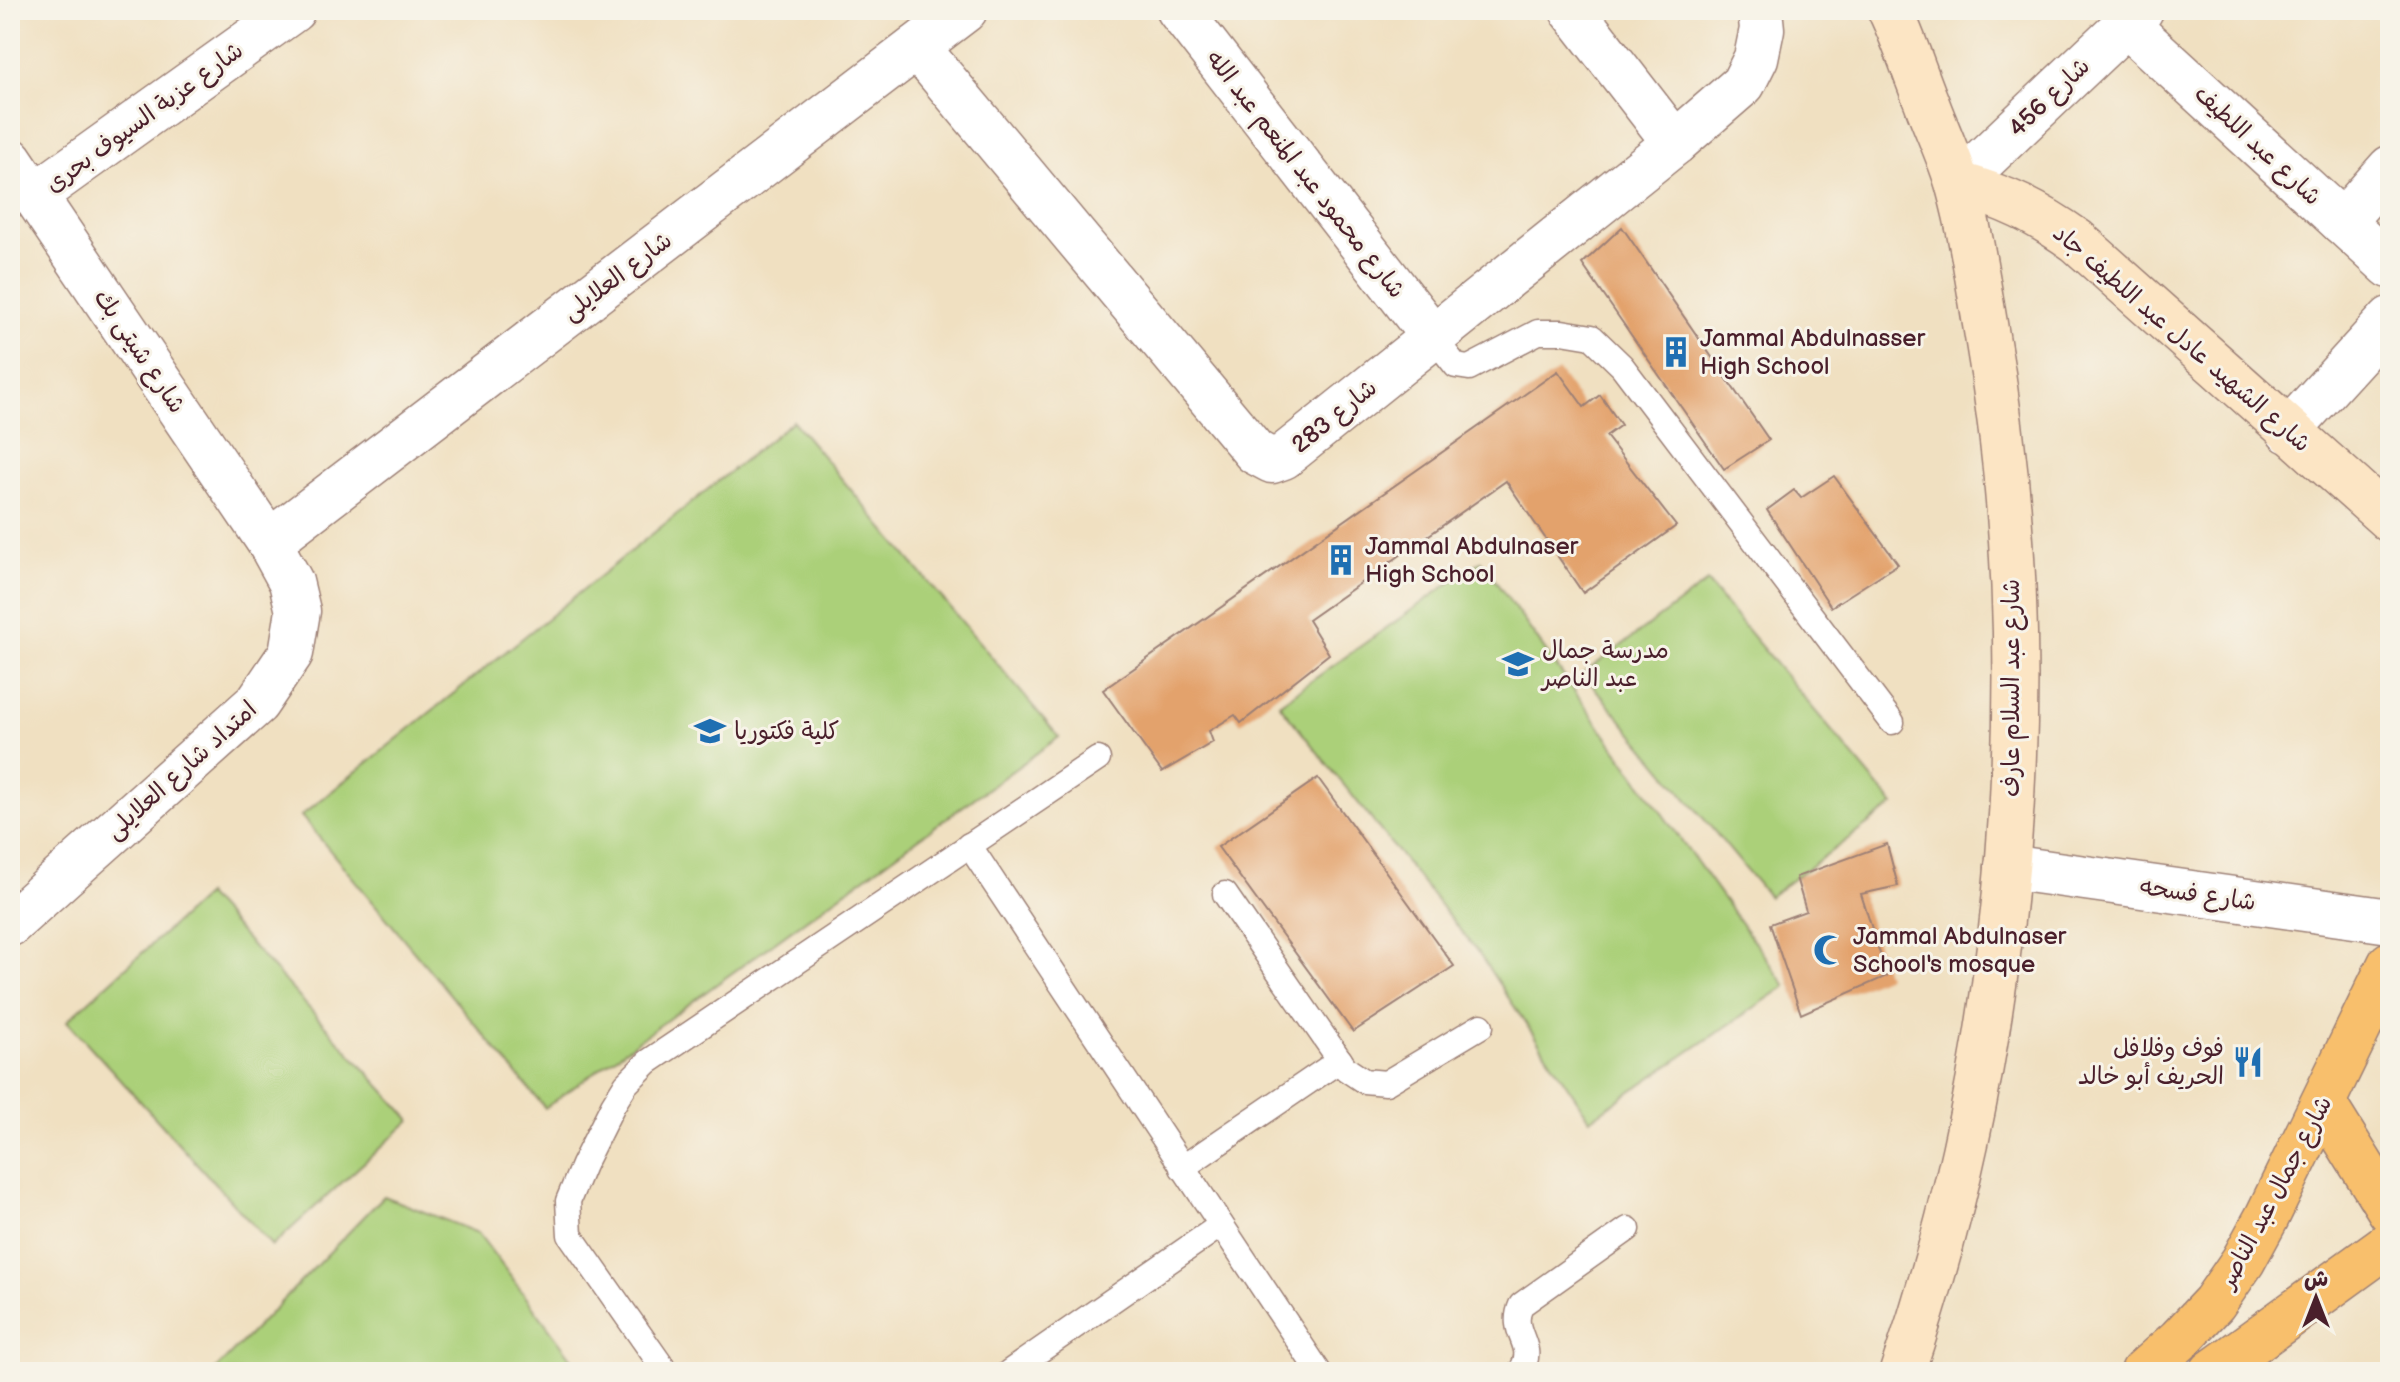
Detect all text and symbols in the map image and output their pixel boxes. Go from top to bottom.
street label: شارع عزبة السيوف بحرى [40,36,250,201]
street label: شارع محمود عبد المنعم عبد الله [1197,45,1411,306]
street label: شارع 456 [2003,52,2097,144]
street label: شارع عبد اللطيف [2187,79,2327,213]
street label: شارع الشهيد عادل عبد اللطيف جاد [2046,219,2316,460]
street label: شارع العلايلى [557,226,679,329]
street label: شارع شيتى بك [86,284,192,420]
place label: Jammal Abdulnasser High School [1700,324,1926,381]
building icon: Jammal Abdulnasser High School [1659,335,1693,369]
street label: شارع 283 [1286,373,1384,461]
place label: Jammal Abdulnaser High School [1365,532,1579,589]
building icon: Jammal Abdulnaser High School [1324,543,1358,577]
street label: شارع عبد السلام عارف [1997,579,2029,797]
place label: مدرسة جمال عبد الناصر [1540,636,1669,693]
school or university icon: مدرسة جمال عبد الناصر [1501,647,1535,681]
street label: امتداد شارع العلايلى [100,695,264,847]
school or university icon: كلية فكتوريا [693,714,727,748]
place label: كلية فكتوريا [734,717,839,746]
street label: شارع فسحه [2138,872,2258,919]
place label: Jammal Abdulnaser School's mosque [1853,922,2067,979]
mosque icon: Jammal Abdulnaser School's mosque [1812,933,1846,967]
place label: فوف وفلافل الحريف أبو خالد [2078,1034,2224,1091]
restaurant icon: فوف وفلافل الحريف أبو خالد [2231,1045,2265,1079]
street label: شارع جمال عبد الناصر [2212,1091,2338,1293]
north arrow [2276,1258,2356,1338]

